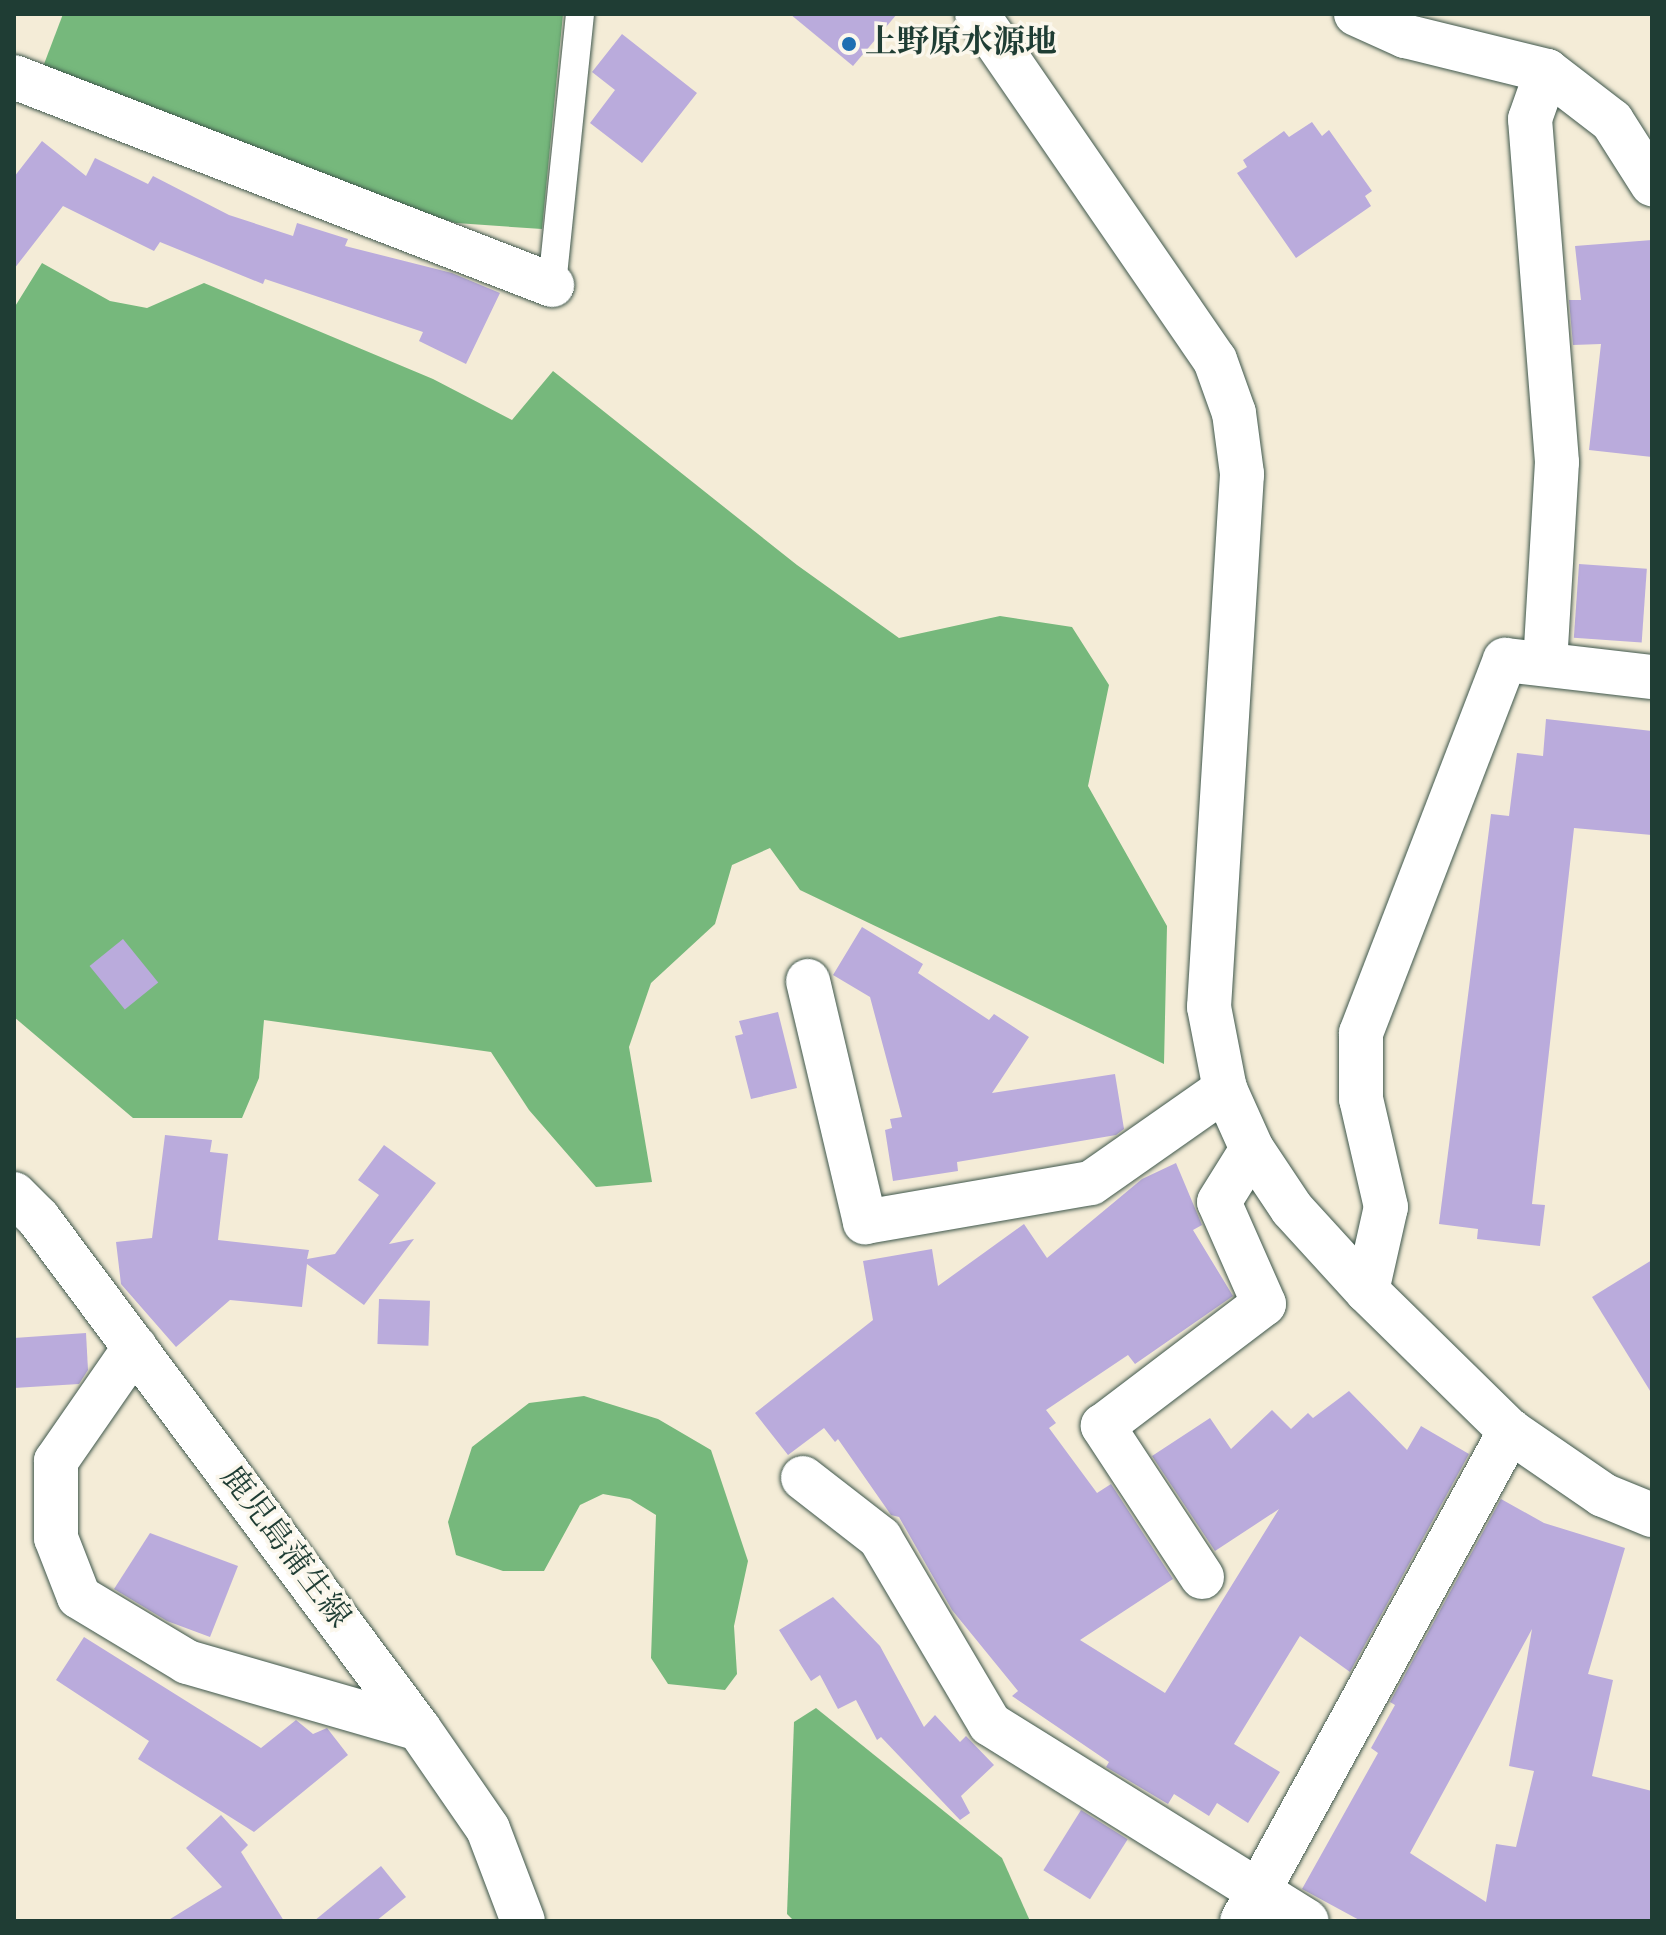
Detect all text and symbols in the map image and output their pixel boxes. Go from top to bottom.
place label: 上野原水源地 [865,25,1057,63]
marker: 上野原水源地 [840,35,858,53]
street label: 鹿児島蒲生線 [211,1460,357,1636]

